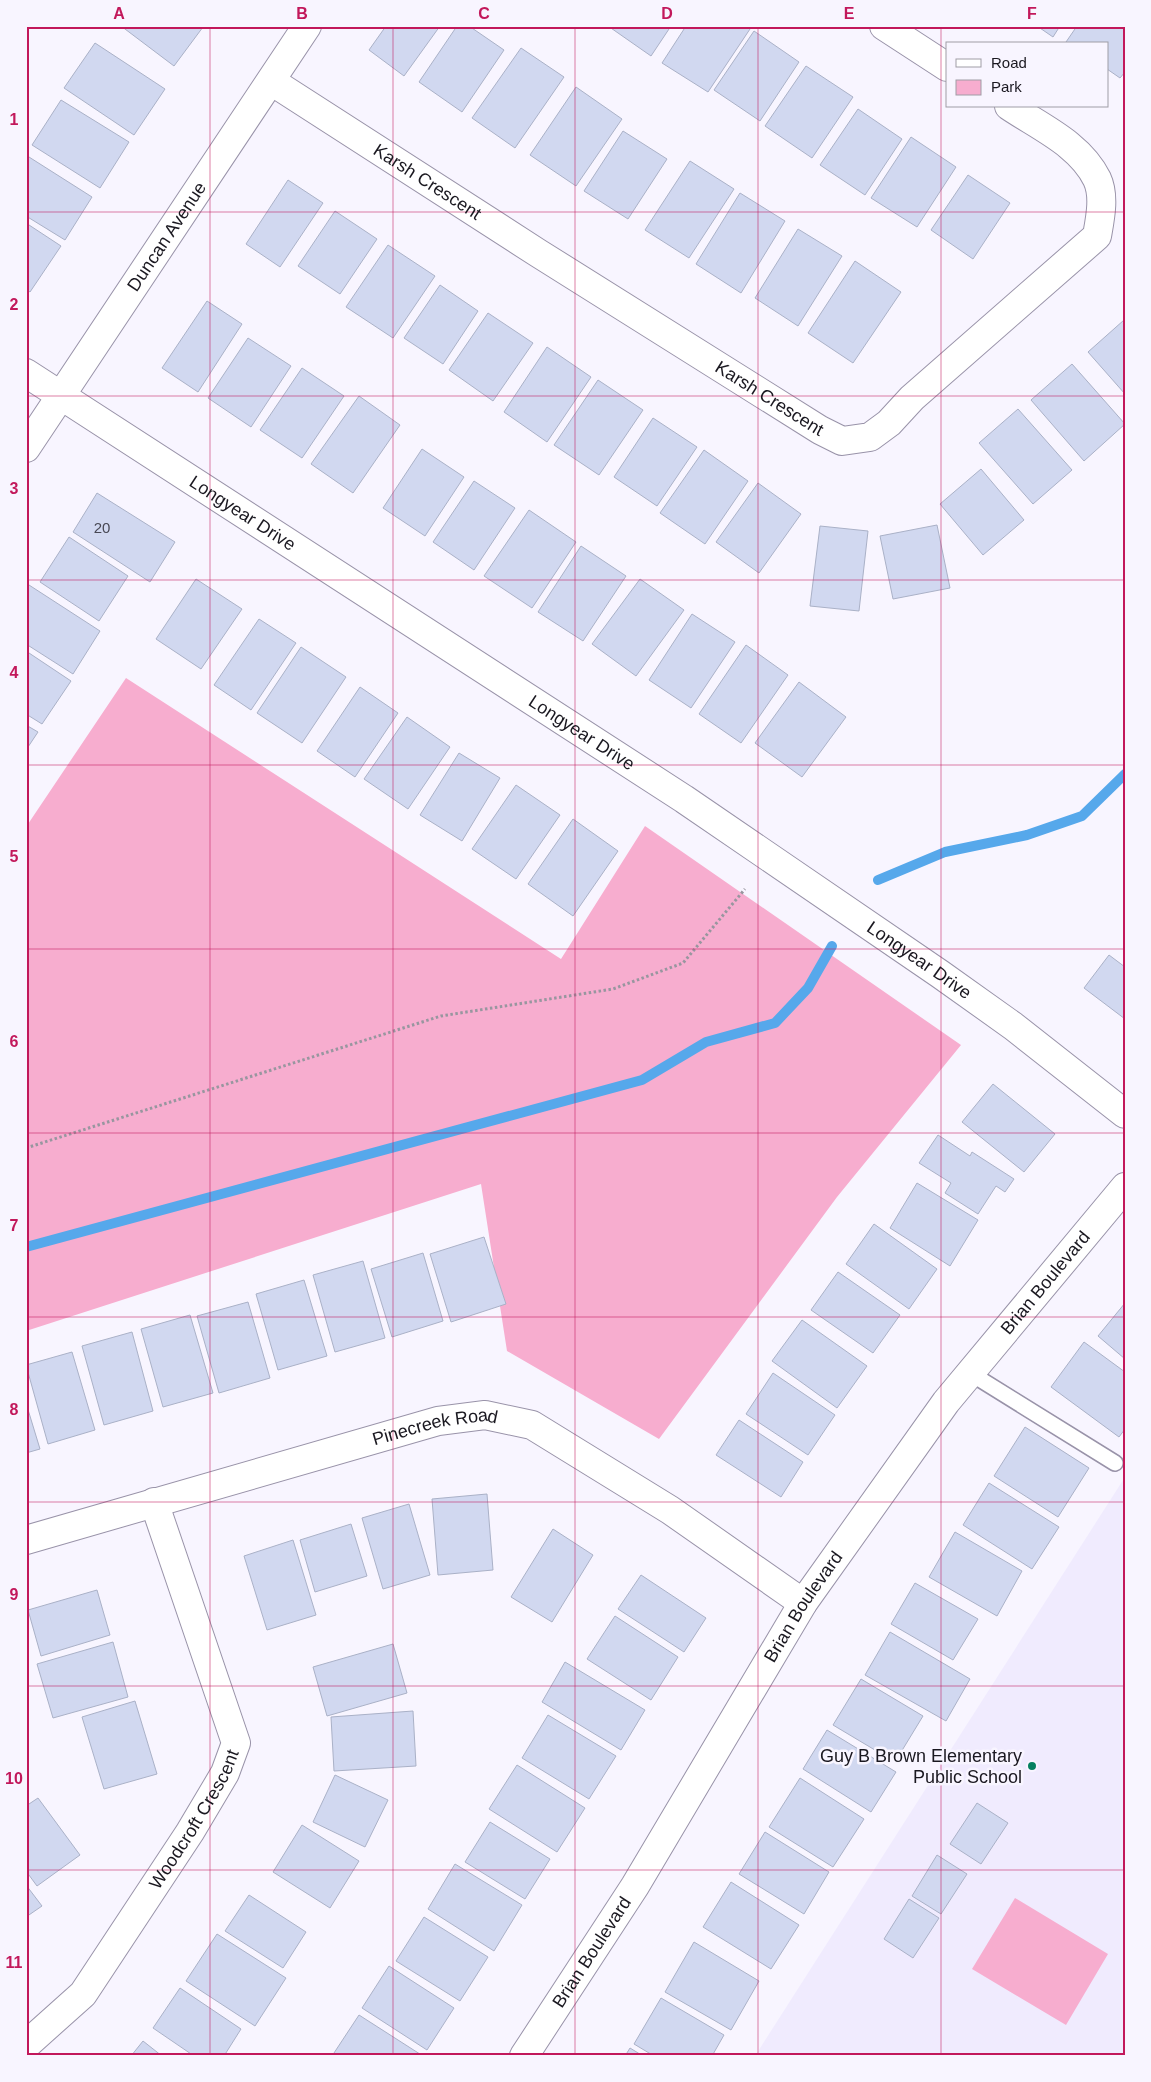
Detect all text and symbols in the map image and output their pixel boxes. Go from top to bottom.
text: A [113,5,125,22]
text: B [296,5,308,22]
text: C [478,5,490,22]
text: D [661,5,673,22]
text: E [844,5,855,22]
text: F [1027,5,1037,22]
legend [946,42,1108,108]
text: Road [991,54,1027,71]
text: Park [991,78,1022,95]
text: 1 [10,111,19,128]
street label: Karsh Crescent [370,140,485,224]
street label: Duncan Avenue [123,178,210,295]
text: 2 [10,296,19,313]
street label: Karsh Crescent [712,357,827,440]
street label: Longyear Drive [186,472,299,555]
text: 3 [10,480,19,497]
house number: 20 [94,519,110,536]
text: 4 [10,664,19,681]
street label: Longyear Drive [525,691,638,774]
text: 5 [10,848,19,865]
street label: Longyear Drive [863,917,975,1003]
text: 6 [10,1033,19,1050]
text: 7 [10,1217,19,1234]
street label: Brian Boulevard [997,1227,1094,1338]
text: 8 [10,1401,19,1418]
street label: Pinecreek Road [370,1405,500,1449]
street label: Brian Boulevard [760,1548,846,1666]
text: 9 [10,1586,19,1603]
place label: Guy B Brown Elementary Public School [820,1746,1022,1787]
street label: Woodcroft Crescent [145,1747,243,1893]
marker: Guy B Brown Elementary Public School [1026,1760,1038,1772]
text: 10 [5,1770,23,1787]
street label: Brian Boulevard [548,1893,635,2011]
text: 11 [6,1954,23,1971]

